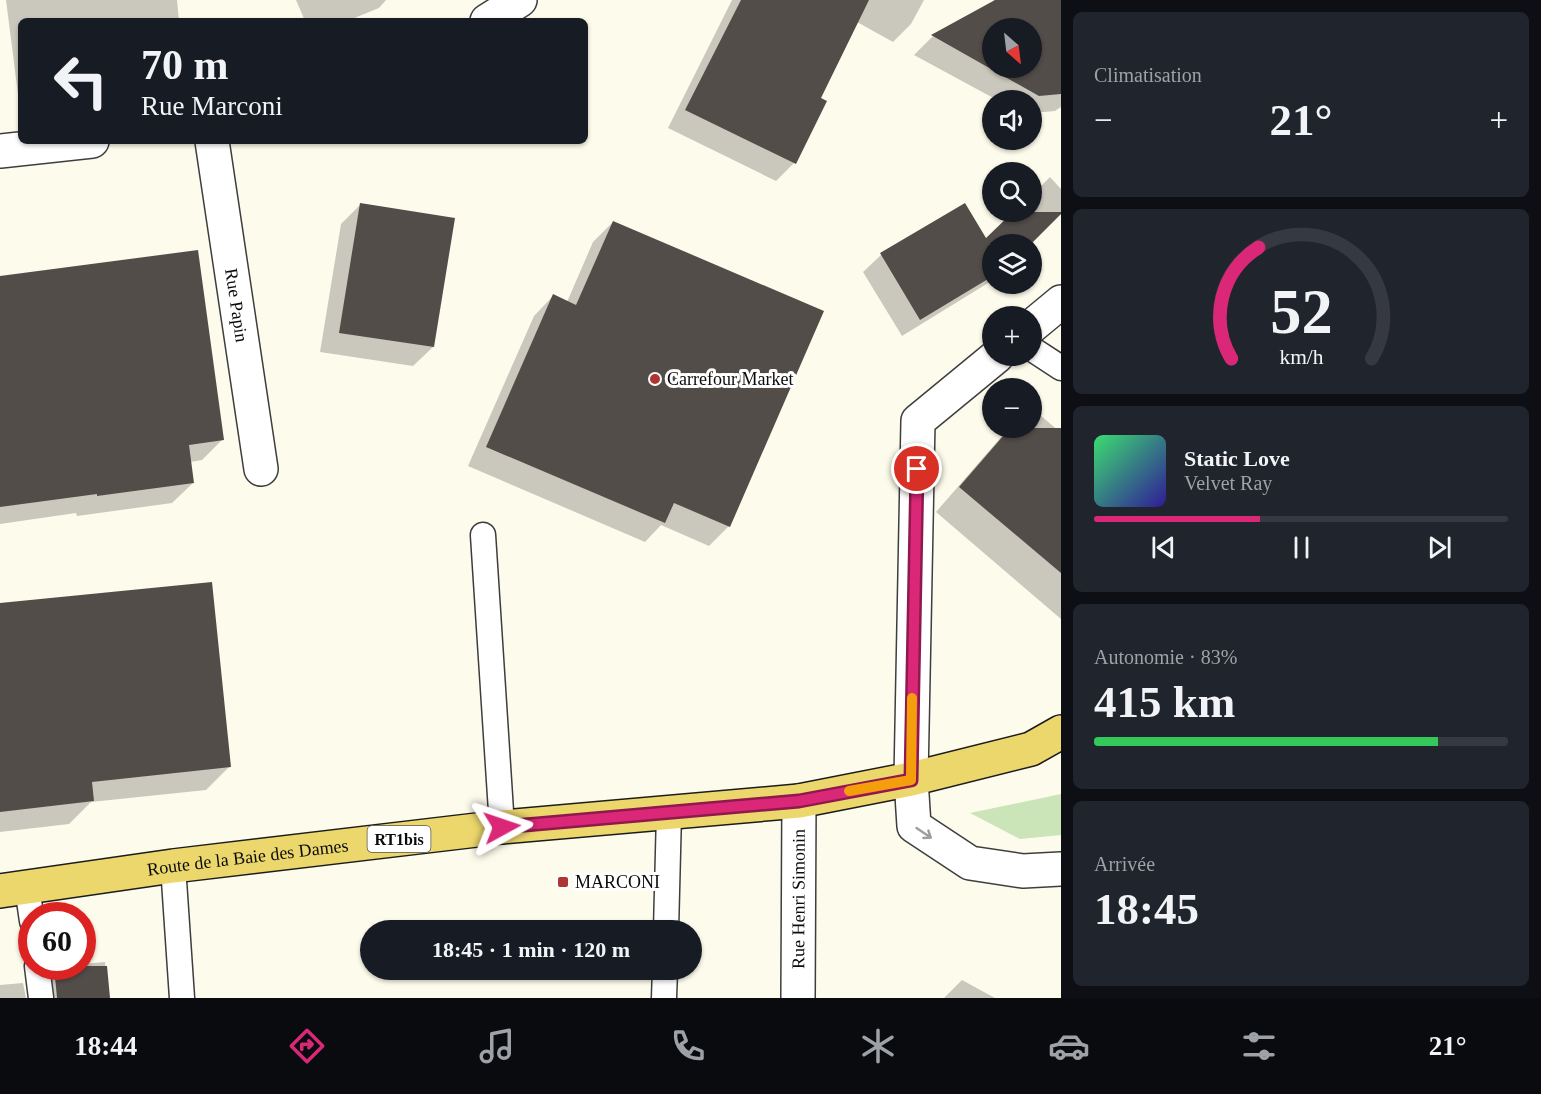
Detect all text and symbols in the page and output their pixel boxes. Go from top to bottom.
north arrow [982,18,1042,78]
map controls [982,18,1042,438]
icon: left [42,42,120,120]
text: 70 m [141,42,229,88]
text: Climatisation [1094,64,1202,86]
button: sound [982,90,1042,150]
text: Rue Marconi [141,91,283,121]
text: 21° [1270,95,1333,145]
text: − [1094,102,1113,138]
text: + [1489,102,1508,138]
button: search [982,162,1042,222]
button: layers [982,234,1042,294]
street label: Rue Papin [221,267,252,344]
text: 52 [1270,277,1332,346]
button: + [982,306,1042,366]
text: km/h [1279,345,1323,369]
place label: Carrefour Market [667,369,793,389]
marker: Carrefour Market [648,372,662,386]
button: − [982,378,1042,438]
pin [891,443,942,494]
text: Static Love [1184,446,1290,471]
icon: arrive [900,452,933,485]
text: Velvet Ray [1184,472,1272,494]
icon: previous [1147,531,1180,564]
icon: pause [1285,531,1318,564]
icon: next [1423,531,1456,564]
text: Autonomie · 83% [1094,646,1237,668]
text: 415 km [1094,677,1235,727]
position arrow [470,795,534,859]
road number: RT1bis [368,826,430,852]
one-way arrow [915,827,932,839]
street label: Rue Henri Simonin [788,829,809,969]
street label: Route de la Baie des Dames [146,835,349,880]
text: Arrivée [1094,853,1155,875]
place label: MARCONI [575,872,660,892]
marker: MARCONI [556,875,570,889]
text: 18:45 [1094,884,1199,934]
speed limit sign: 60 [18,902,96,980]
text: 18:45 · 1 min · 120 m [432,937,630,962]
icon: directions [286,1025,328,1067]
icon: music [476,1025,518,1067]
icon: phone [667,1025,709,1067]
icon: climate [857,1025,899,1067]
icon: car [1048,1025,1090,1067]
icon: filters [1238,1025,1280,1067]
text: 18:44 [74,1031,137,1061]
text: 21° [1429,1031,1467,1061]

